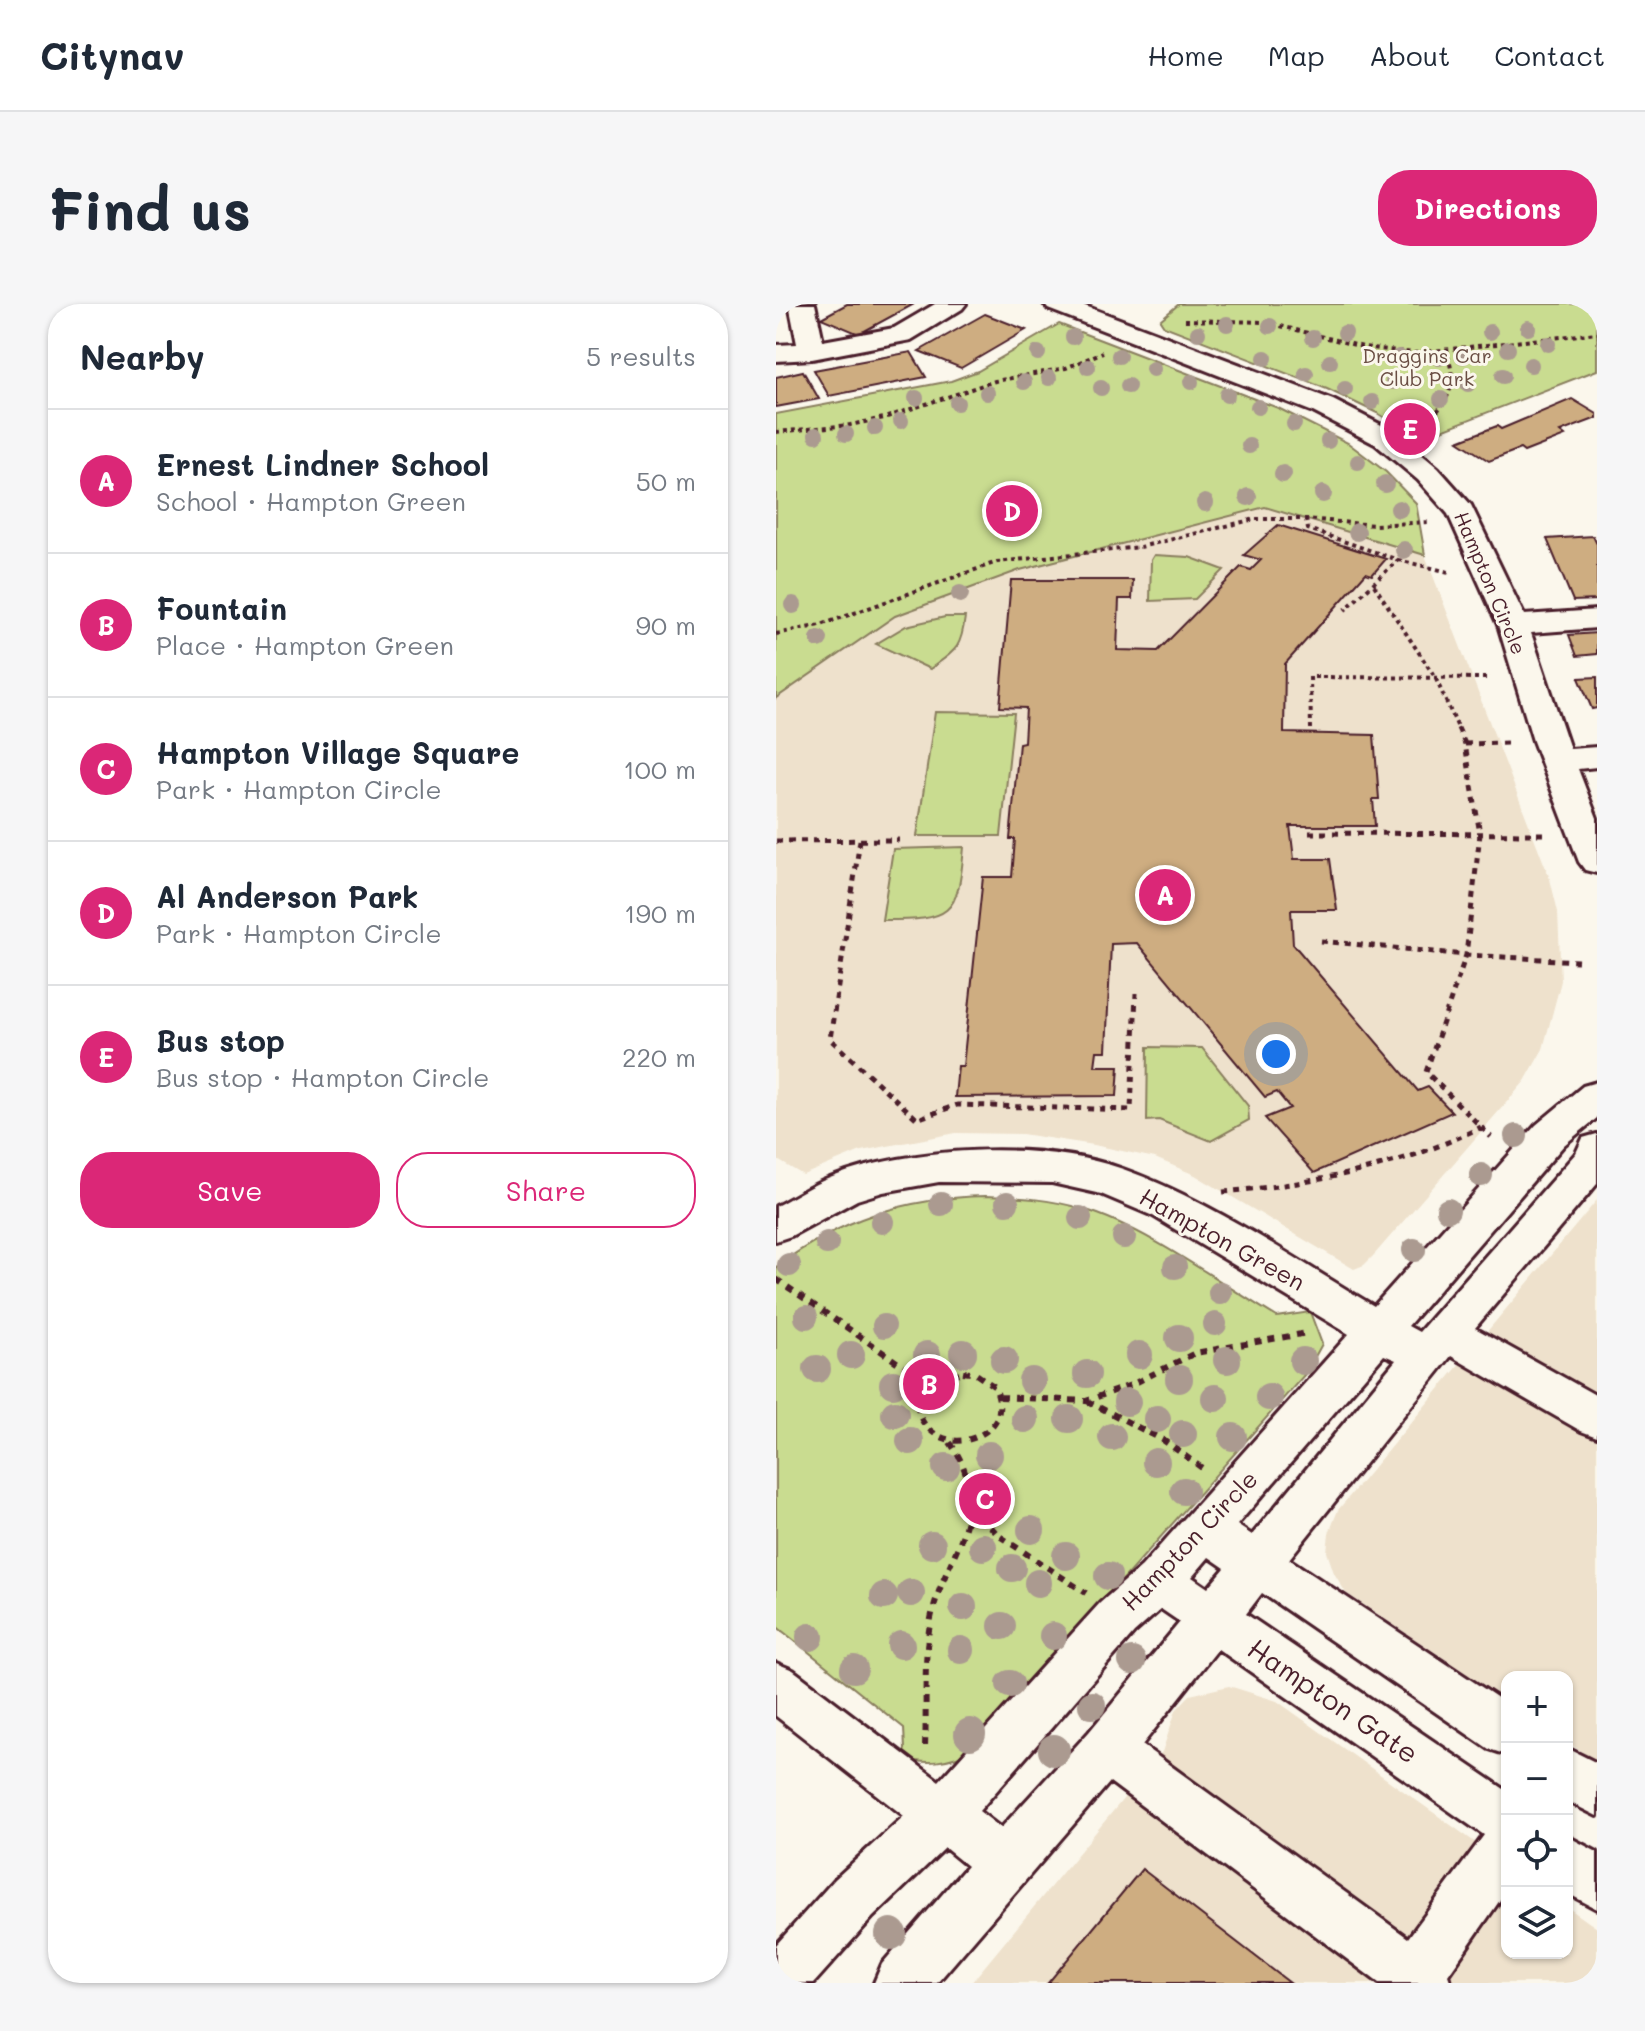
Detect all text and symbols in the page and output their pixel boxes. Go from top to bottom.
text: Citynav [40,30,184,80]
text: Home [1148,37,1224,73]
text: Map [1268,37,1325,73]
text: About [1369,37,1450,73]
text: Contact [1494,37,1605,73]
button: Directions [1378,170,1597,246]
text: Find us [48,172,251,245]
text: Nearby [80,334,205,379]
text: 5 results [586,339,696,373]
park label: Draggins Car Club Park [1362,342,1492,391]
pin: E [1384,399,1436,459]
text: Ernest Lindner School [156,444,489,484]
text: A [97,464,115,498]
text: 50 m [636,464,696,498]
pin: D [986,481,1038,541]
text: School · Hampton Green [156,484,466,518]
street label: Hampton Circle [1449,507,1533,658]
text: Fountain [156,588,287,628]
text: B [97,608,115,642]
text: 90 m [636,608,696,642]
text: Place · Hampton Green [156,628,454,662]
text: Hampton Village Square [156,732,519,772]
text: C [96,752,116,786]
text: 100 m [623,752,696,786]
text: Park · Hampton Circle [156,772,441,806]
pin: A [1139,865,1191,925]
text: Al Anderson Park [156,876,419,916]
text: D [97,896,115,930]
text: 190 m [624,896,696,930]
text: Park · Hampton Circle [156,916,441,950]
text: Bus stop [156,1020,285,1060]
your location [1256,1034,1296,1074]
text: E [98,1040,114,1074]
text: 220 m [622,1040,696,1074]
text: Bus stop · Hampton Circle [156,1060,489,1094]
button: Save [80,1152,380,1228]
button: Share [396,1152,696,1228]
street label: Hampton Green [1134,1180,1311,1297]
pin: B [903,1354,955,1414]
street label: Hampton Circle [1114,1463,1264,1617]
pin: C [959,1469,1011,1529]
street label: Hampton Gate [1241,1630,1426,1771]
map controls [1501,1671,1573,1959]
button: + [1501,1671,1573,1743]
button: − [1501,1743,1573,1815]
button: locate [1501,1815,1573,1887]
button: layers [1501,1887,1573,1959]

